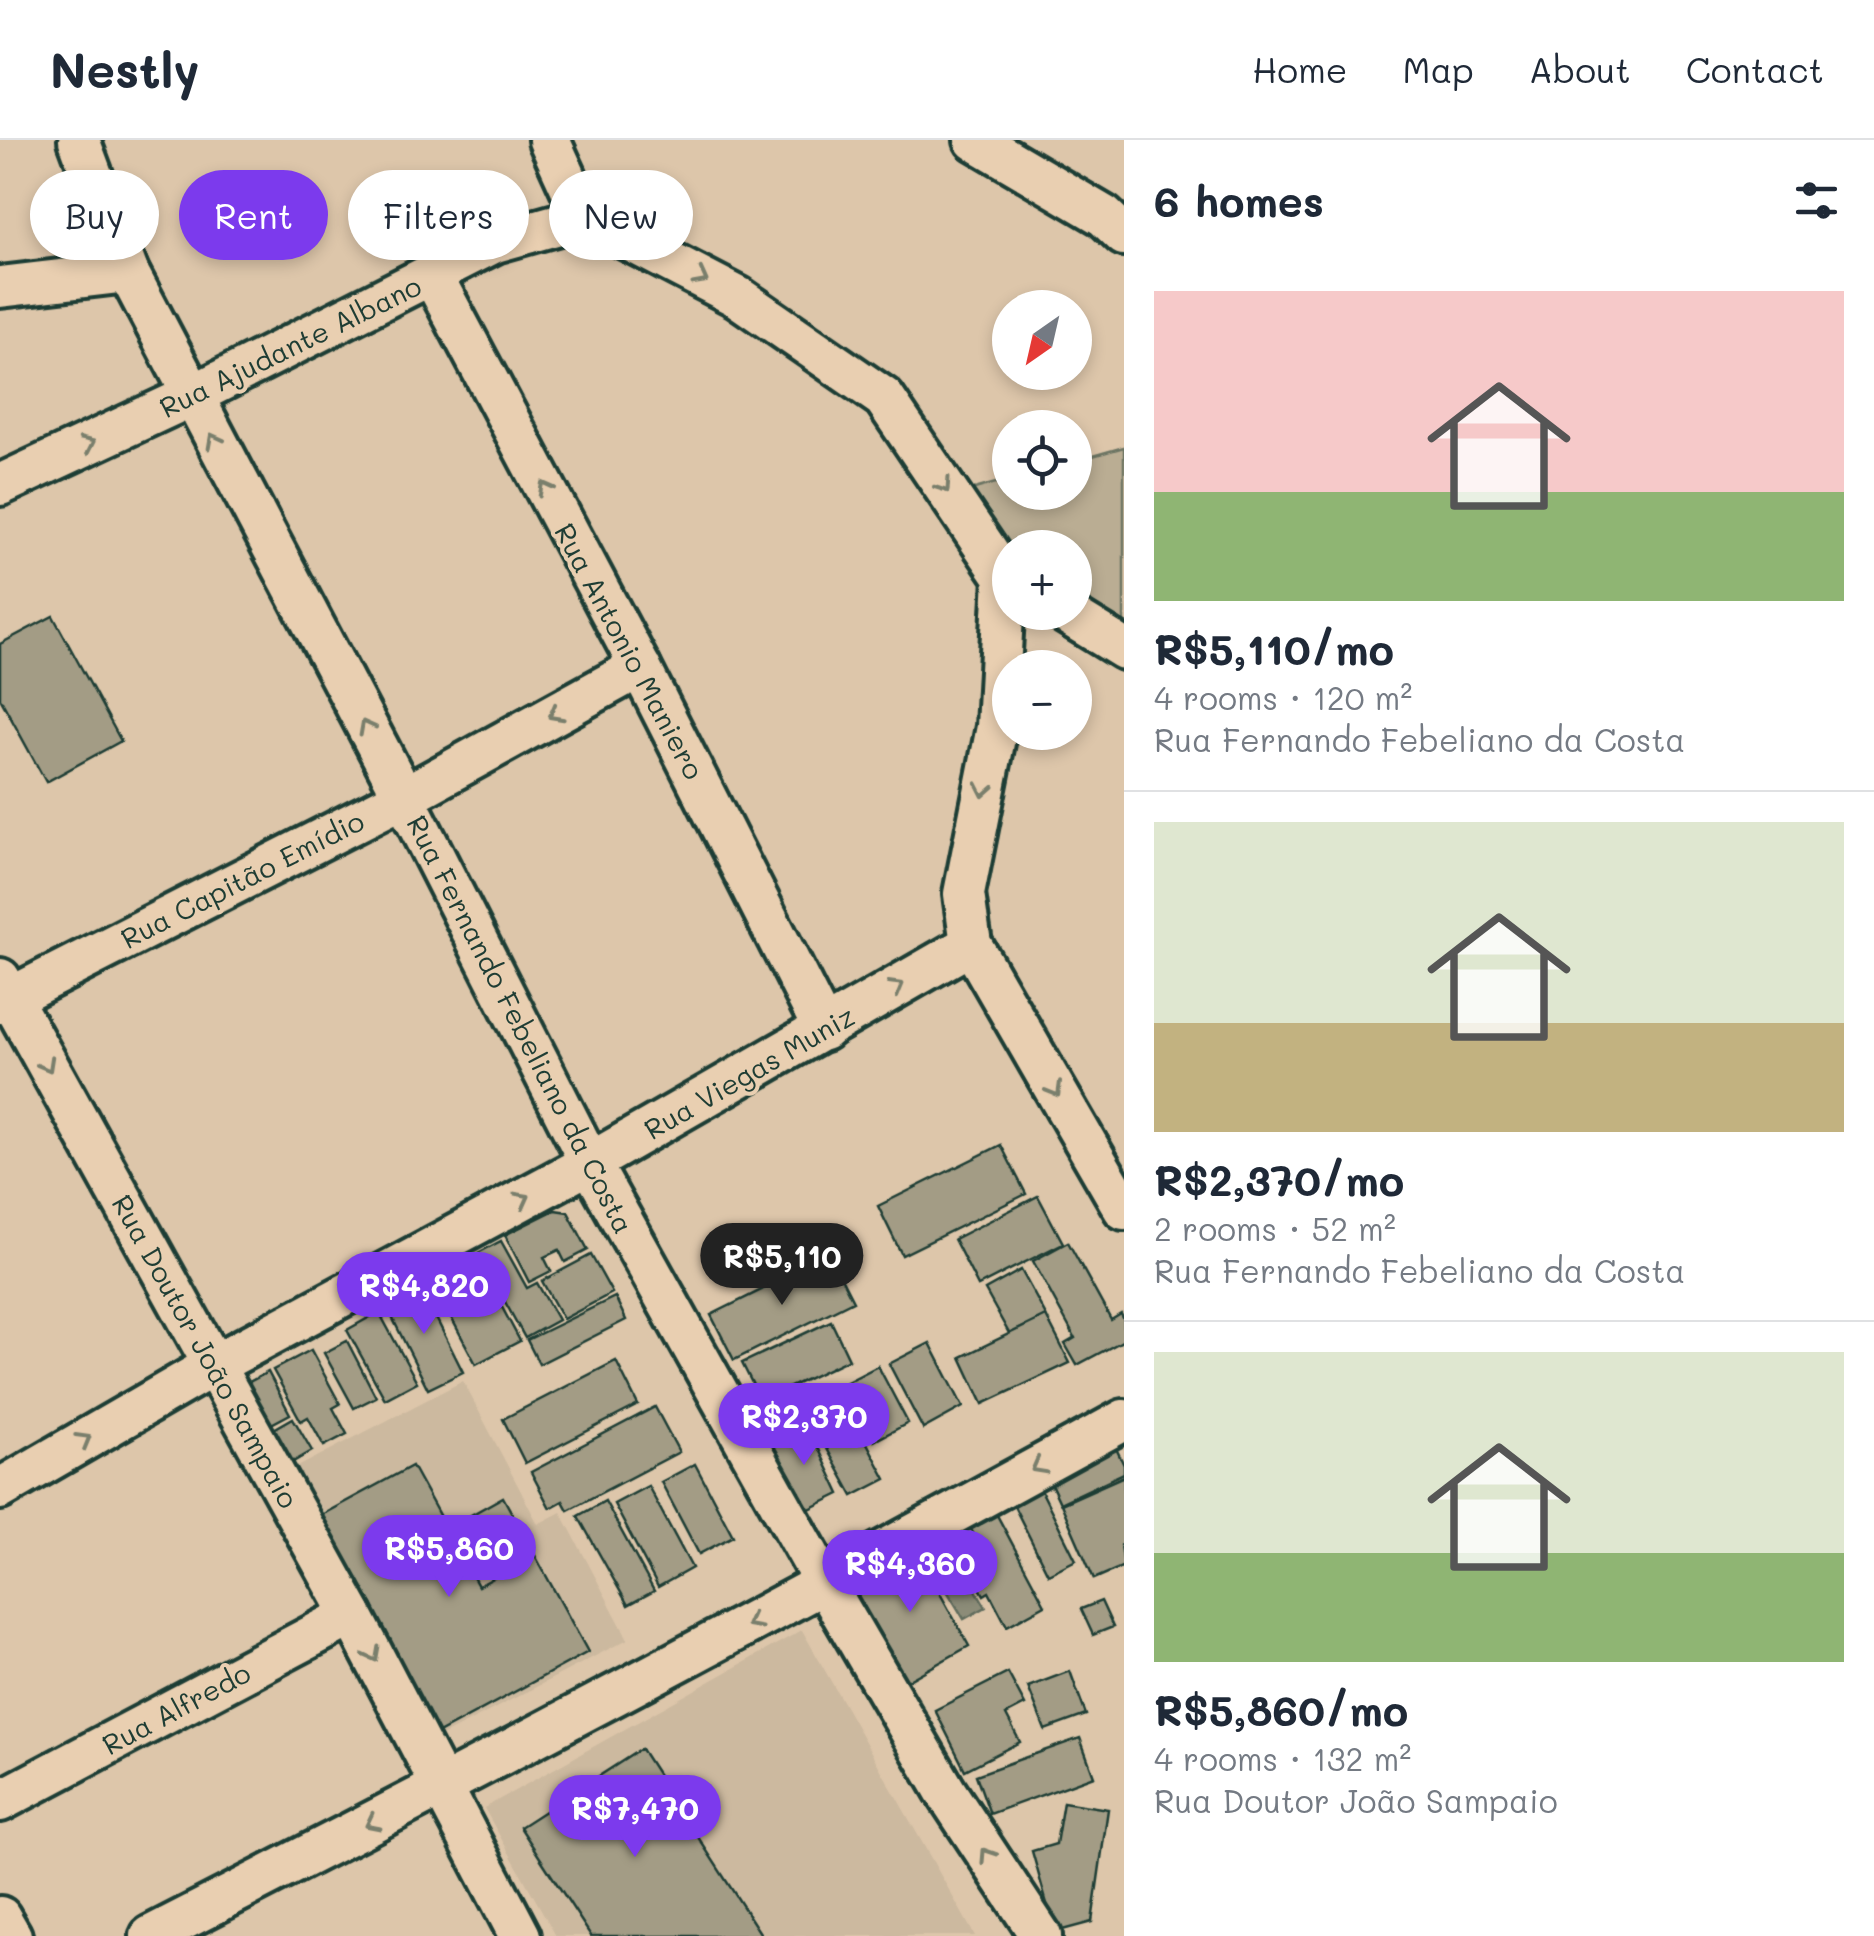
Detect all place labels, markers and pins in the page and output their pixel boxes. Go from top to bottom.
pin: R$5,110 [690,1223,874,1308]
pin: R$4,820 [332,1252,516,1337]
pin: R$2,370 [712,1383,896,1468]
pin: R$5,860 [357,1515,541,1600]
pin: R$4,360 [818,1530,1002,1615]
pin: R$7,470 [543,1775,727,1860]

